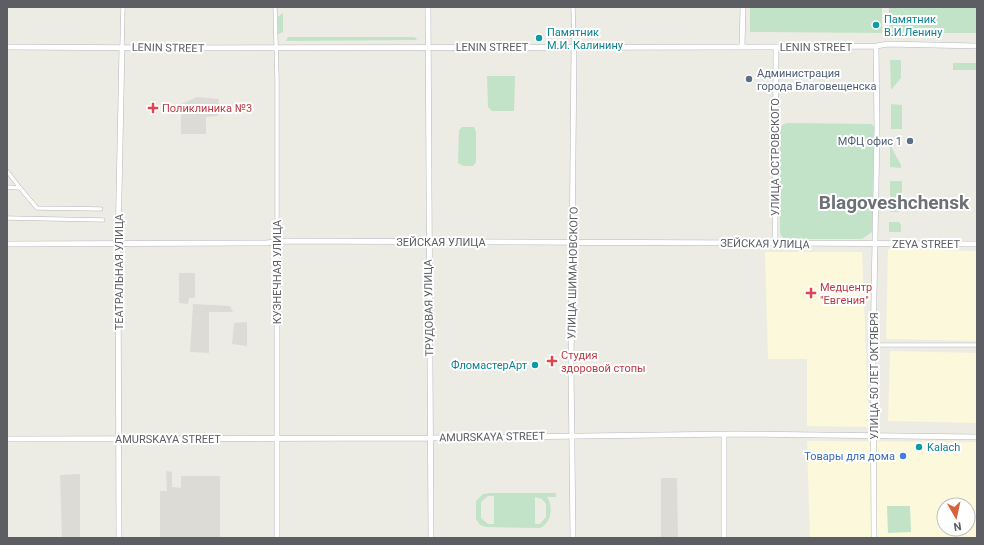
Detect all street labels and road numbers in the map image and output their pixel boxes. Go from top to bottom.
street label: LENIN STREET [132,41,205,55]
street label: LENIN STREET [456,41,529,54]
street label: LENIN STREET [780,41,853,54]
street label: УЛИЦА ОСТРОВСКОГО [769,98,782,216]
street label: УЛИЦА ШИМАНОВСКОГО [565,207,581,339]
street label: ТЕАТРАЛЬНАЯ УЛИЦА [113,213,126,330]
street label: КУЗНЕЧНАЯ УЛИЦА [271,219,284,324]
street label: ЗЕЙСКАЯ УЛИЦА [396,236,486,249]
street label: ЗЕЙСКАЯ УЛИЦА [720,237,811,251]
street label: ZEYA STREET [892,238,960,251]
street label: ТРУДОВАЯ УЛИЦА [422,259,436,357]
street label: УЛИЦА 50 ЛЕТ ОКТЯБРЯ [868,312,881,440]
street label: AMURSKAYA STREET [439,430,545,444]
street label: AMURSKAYA STREET [115,433,221,446]

